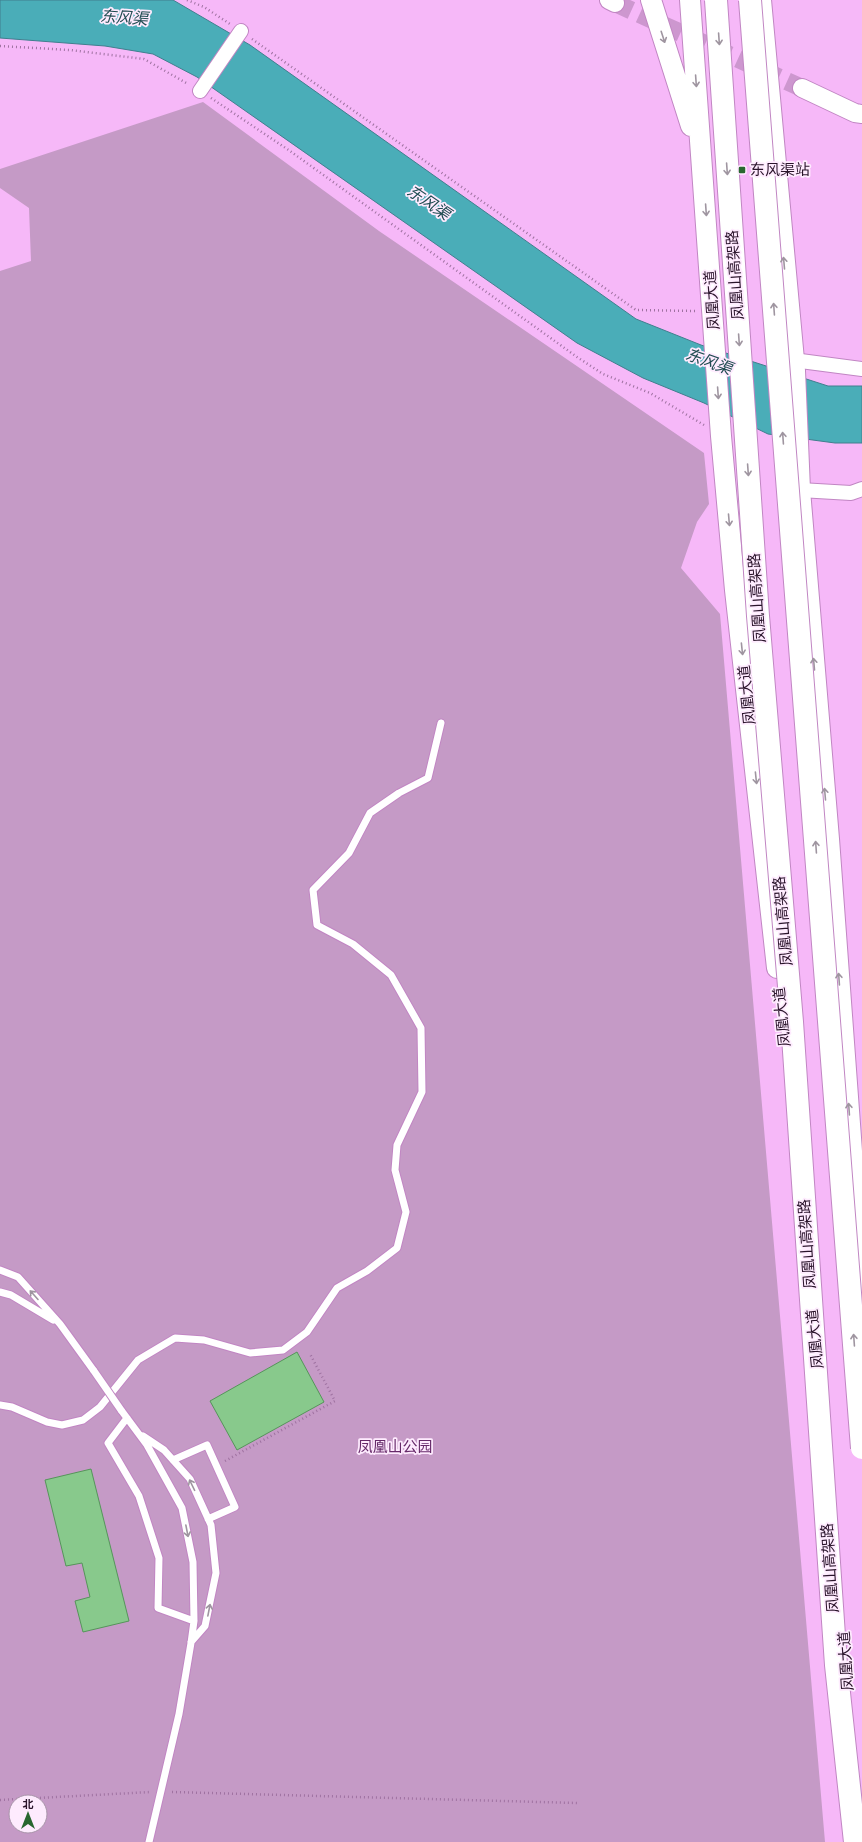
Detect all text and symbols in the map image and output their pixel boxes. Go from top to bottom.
water label: 东风渠 [99,3,151,31]
one-way arrow [660,30,667,43]
one-way arrow [715,32,722,45]
one-way arrow [692,74,699,87]
place label: 东风渠站 [750,158,810,181]
one-way arrow [724,162,731,175]
marker: 东风渠站 [737,165,747,175]
water label: 东风渠 [402,179,457,226]
one-way arrow [702,203,709,216]
street label: 凤凰山高架路 [720,229,749,321]
one-way arrow [781,257,788,270]
street label: 凤凰大道 [698,269,725,331]
one-way arrow [770,303,777,316]
one-way arrow [735,333,742,346]
water label: 东风渠 [682,342,738,381]
one-way arrow [715,386,722,399]
one-way arrow [780,432,787,445]
one-way arrow [744,463,751,476]
one-way arrow [725,513,732,526]
street label: 凤凰山高架路 [742,552,771,644]
one-way arrow [738,642,745,655]
one-way arrow [811,658,818,671]
street label: 凤凰大道 [732,664,761,726]
one-way arrow [752,771,760,784]
one-way arrow [822,787,829,800]
one-way arrow [812,841,819,854]
street label: 凤凰山高架路 [767,875,798,967]
one-way arrow [836,973,843,986]
street label: 凤凰大道 [767,986,796,1048]
one-way arrow [845,1103,852,1116]
street label: 凤凰山高架路 [792,1198,821,1290]
one-way arrow [29,1290,38,1300]
street label: 凤凰大道 [800,1308,829,1370]
one-way arrow [850,1334,857,1347]
park label: 凤凰山公园 [357,1435,433,1458]
one-way arrow [188,1479,195,1491]
street label: 凤凰山高架路 [815,1522,844,1614]
one-way arrow [183,1524,191,1537]
one-way arrow [205,1603,213,1616]
street label: 凤凰大道 [832,1630,859,1692]
north arrow [8,1794,48,1834]
text: 北 [23,1796,34,1812]

